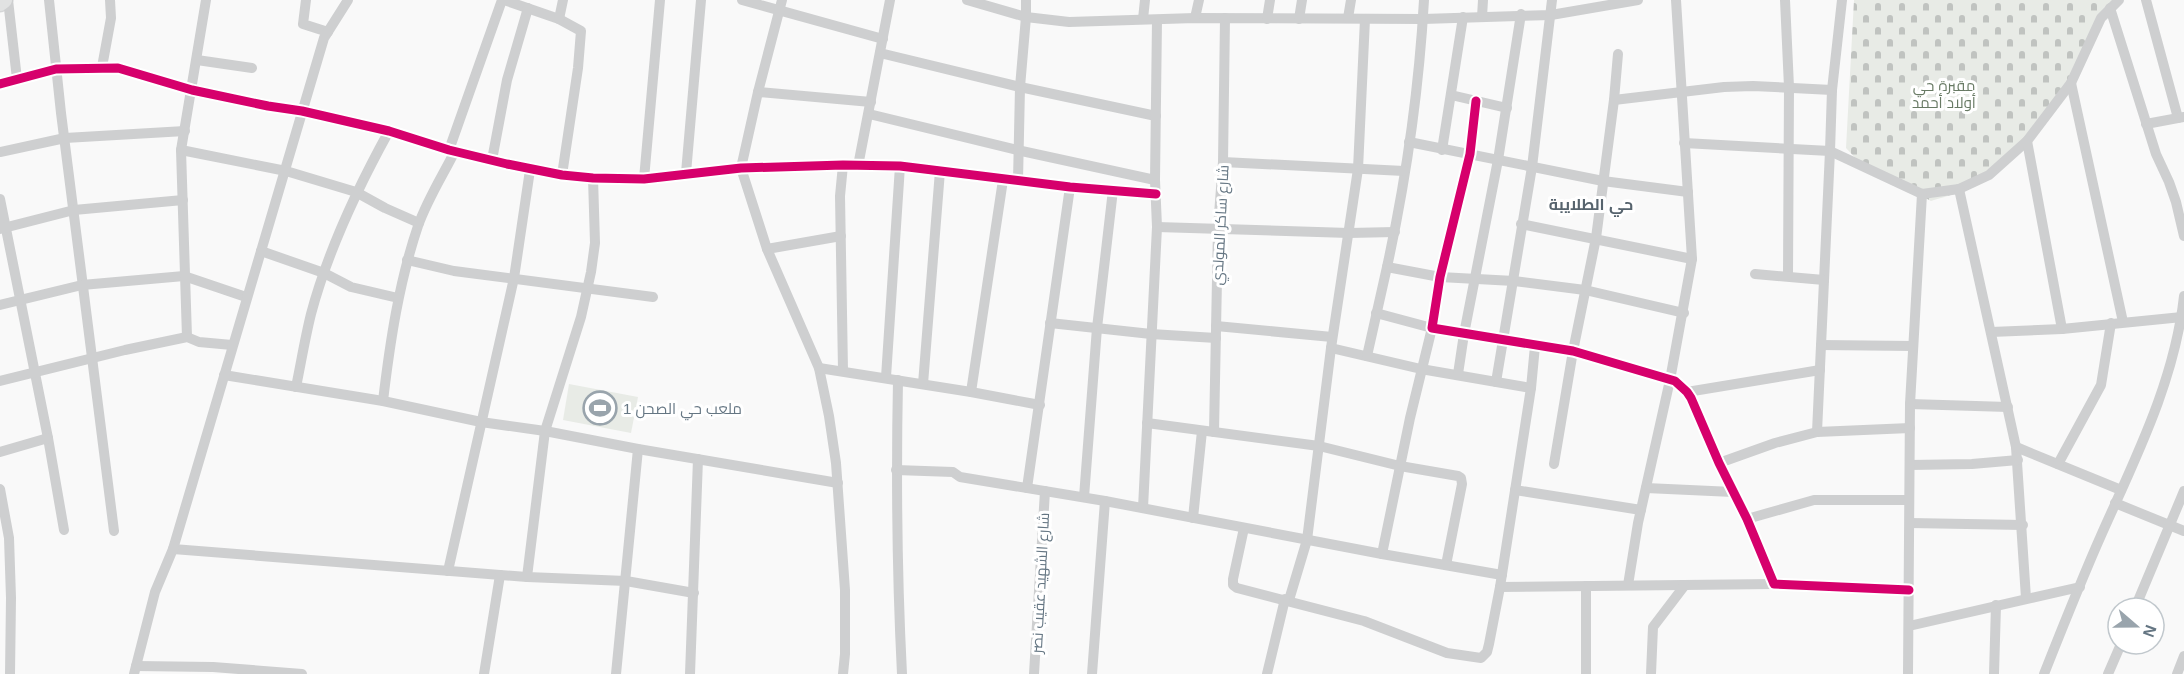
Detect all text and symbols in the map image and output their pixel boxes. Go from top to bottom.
park label: مقبرة حي أولاد أحمد [1912,77,1976,112]
street label: شارع ساكر المولدي [1208,164,1236,286]
district label: حي الطلايبة [1549,196,1633,217]
sports icon: ملعب حي الصحن 1 [582,390,618,426]
place label: ملعب حي الصحن 1 [623,400,742,421]
street label: شارع الشهيد عقيب نصر [1028,512,1055,655]
north arrow [2106,596,2166,656]
text: N [2140,623,2160,639]

